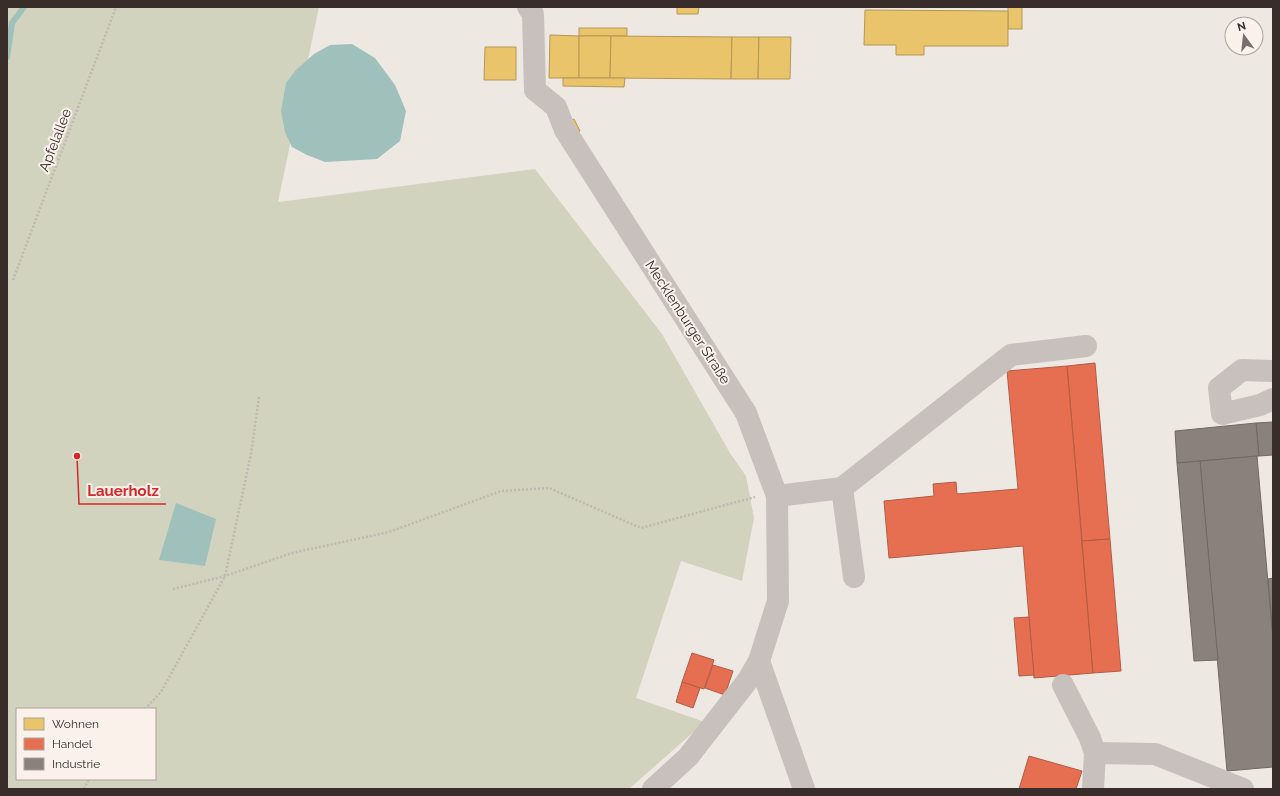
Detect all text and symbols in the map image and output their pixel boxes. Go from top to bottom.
north arrow [1224,16,1264,56]
text: N [1236,19,1247,34]
street label: Apfelallee [36,106,74,174]
street label: Mecklenburger Straße [642,257,734,387]
callout: Lauerholz [79,477,166,504]
text: Lauerholz [87,482,159,500]
legend [16,708,156,780]
text: Wohnen [52,717,99,731]
text: Handel [52,737,93,751]
text: Industrie [52,757,100,771]

